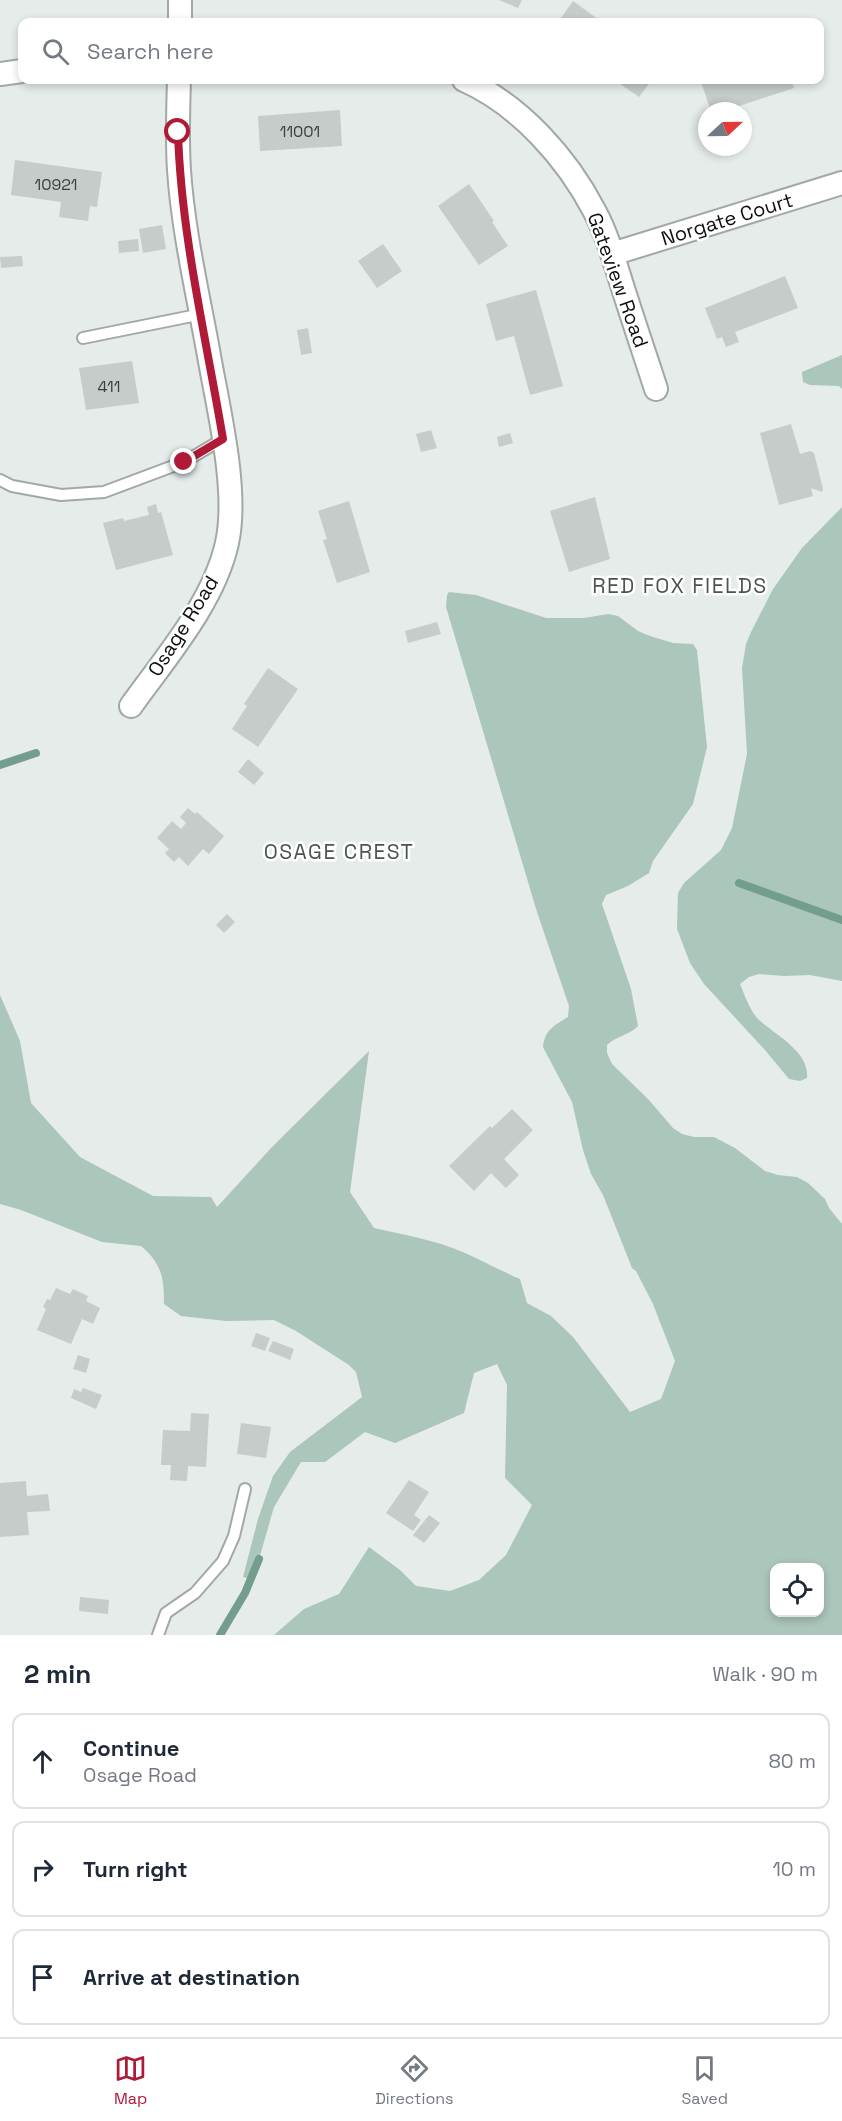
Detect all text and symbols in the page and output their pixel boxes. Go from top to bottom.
search box [18,18,824,84]
icon: search [39,35,72,68]
text: Search here [87,37,214,65]
north arrow [698,102,752,156]
route start [164,118,190,144]
house number: 11001 [280,121,320,142]
house number: 10921 [34,174,78,195]
street label: Norgate Court [658,187,796,251]
street label: Gateview Road [582,209,654,351]
house number: 411 [98,376,120,397]
route end [170,448,196,474]
street label: Osage Road [142,571,224,681]
district label: RED FOX FIELDS [592,572,768,599]
district label: OSAGE CREST [264,838,414,865]
map controls [770,1563,824,1617]
button: locate [770,1563,824,1617]
text: 2 min [24,1657,91,1691]
text: Walk · 90 m [712,1661,818,1687]
text: Continue [83,1734,179,1762]
icon: ahead [26,1745,59,1778]
text: 80 m [768,1748,816,1774]
text: Osage Road [83,1762,197,1788]
icon: right [26,1853,59,1886]
text: Turn right [83,1855,188,1883]
text: 10 m [772,1856,816,1882]
icon: arrive [26,1961,59,1994]
text: Arrive at destination [83,1963,300,1991]
tab: Map [114,2052,147,2109]
tab: Directions [375,2052,454,2109]
tab: Saved [681,2052,728,2109]

